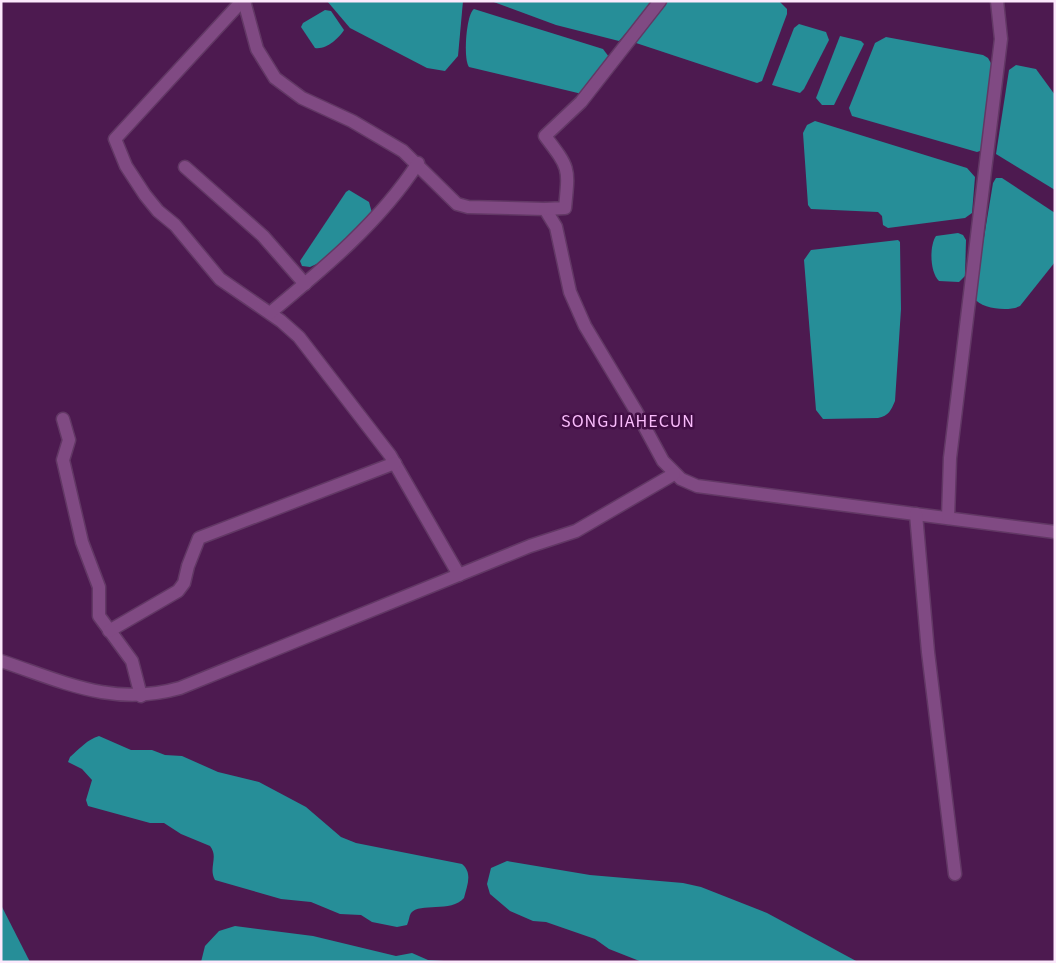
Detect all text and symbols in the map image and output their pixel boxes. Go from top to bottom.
district label: SONGJIAHECUN [561,409,695,434]

